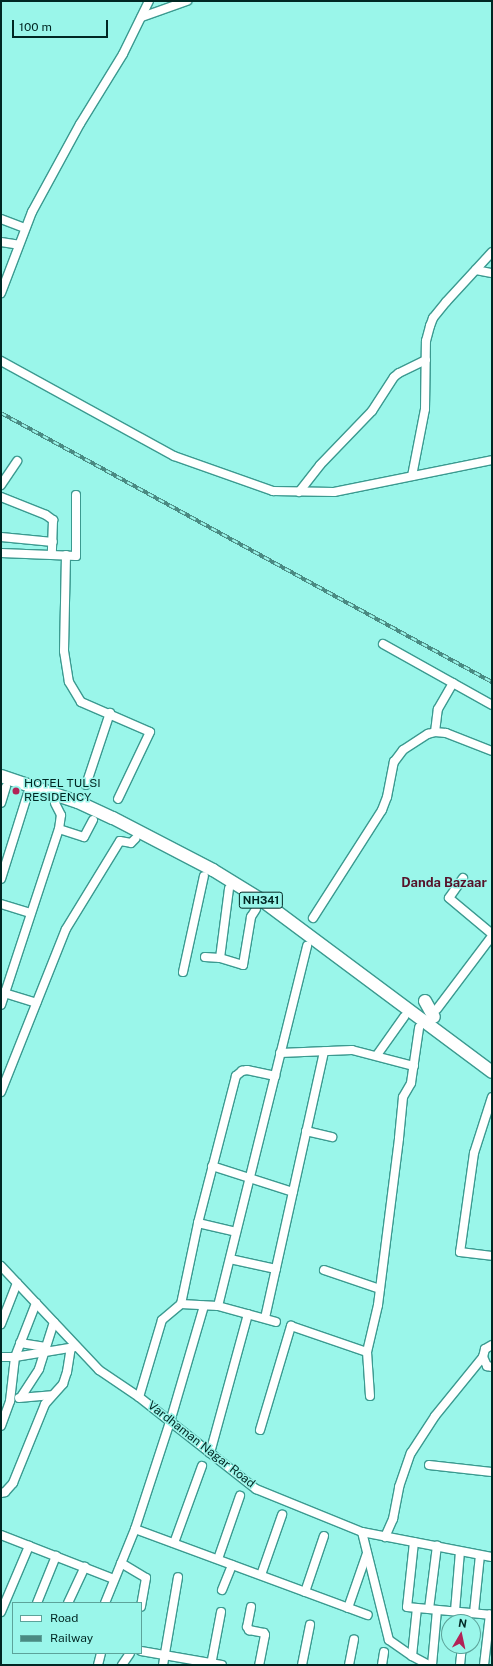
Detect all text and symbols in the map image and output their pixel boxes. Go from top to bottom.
scale bar [14,12,110,38]
text: 100 m [19,20,52,34]
place label: HOTEL TULSI RESIDENCY [24,777,101,805]
marker: HOTEL TULSI RESIDENCY [11,786,21,796]
district label: Danda Bazaar [401,875,487,891]
road number: NH341 [238,891,284,909]
street label: Vardhaman Nagar Road [145,1399,257,1491]
legend [12,1602,142,1654]
text: Road [50,1611,78,1625]
north arrow [441,1614,481,1654]
text: N [458,1617,468,1630]
text: Railway [50,1631,93,1645]

